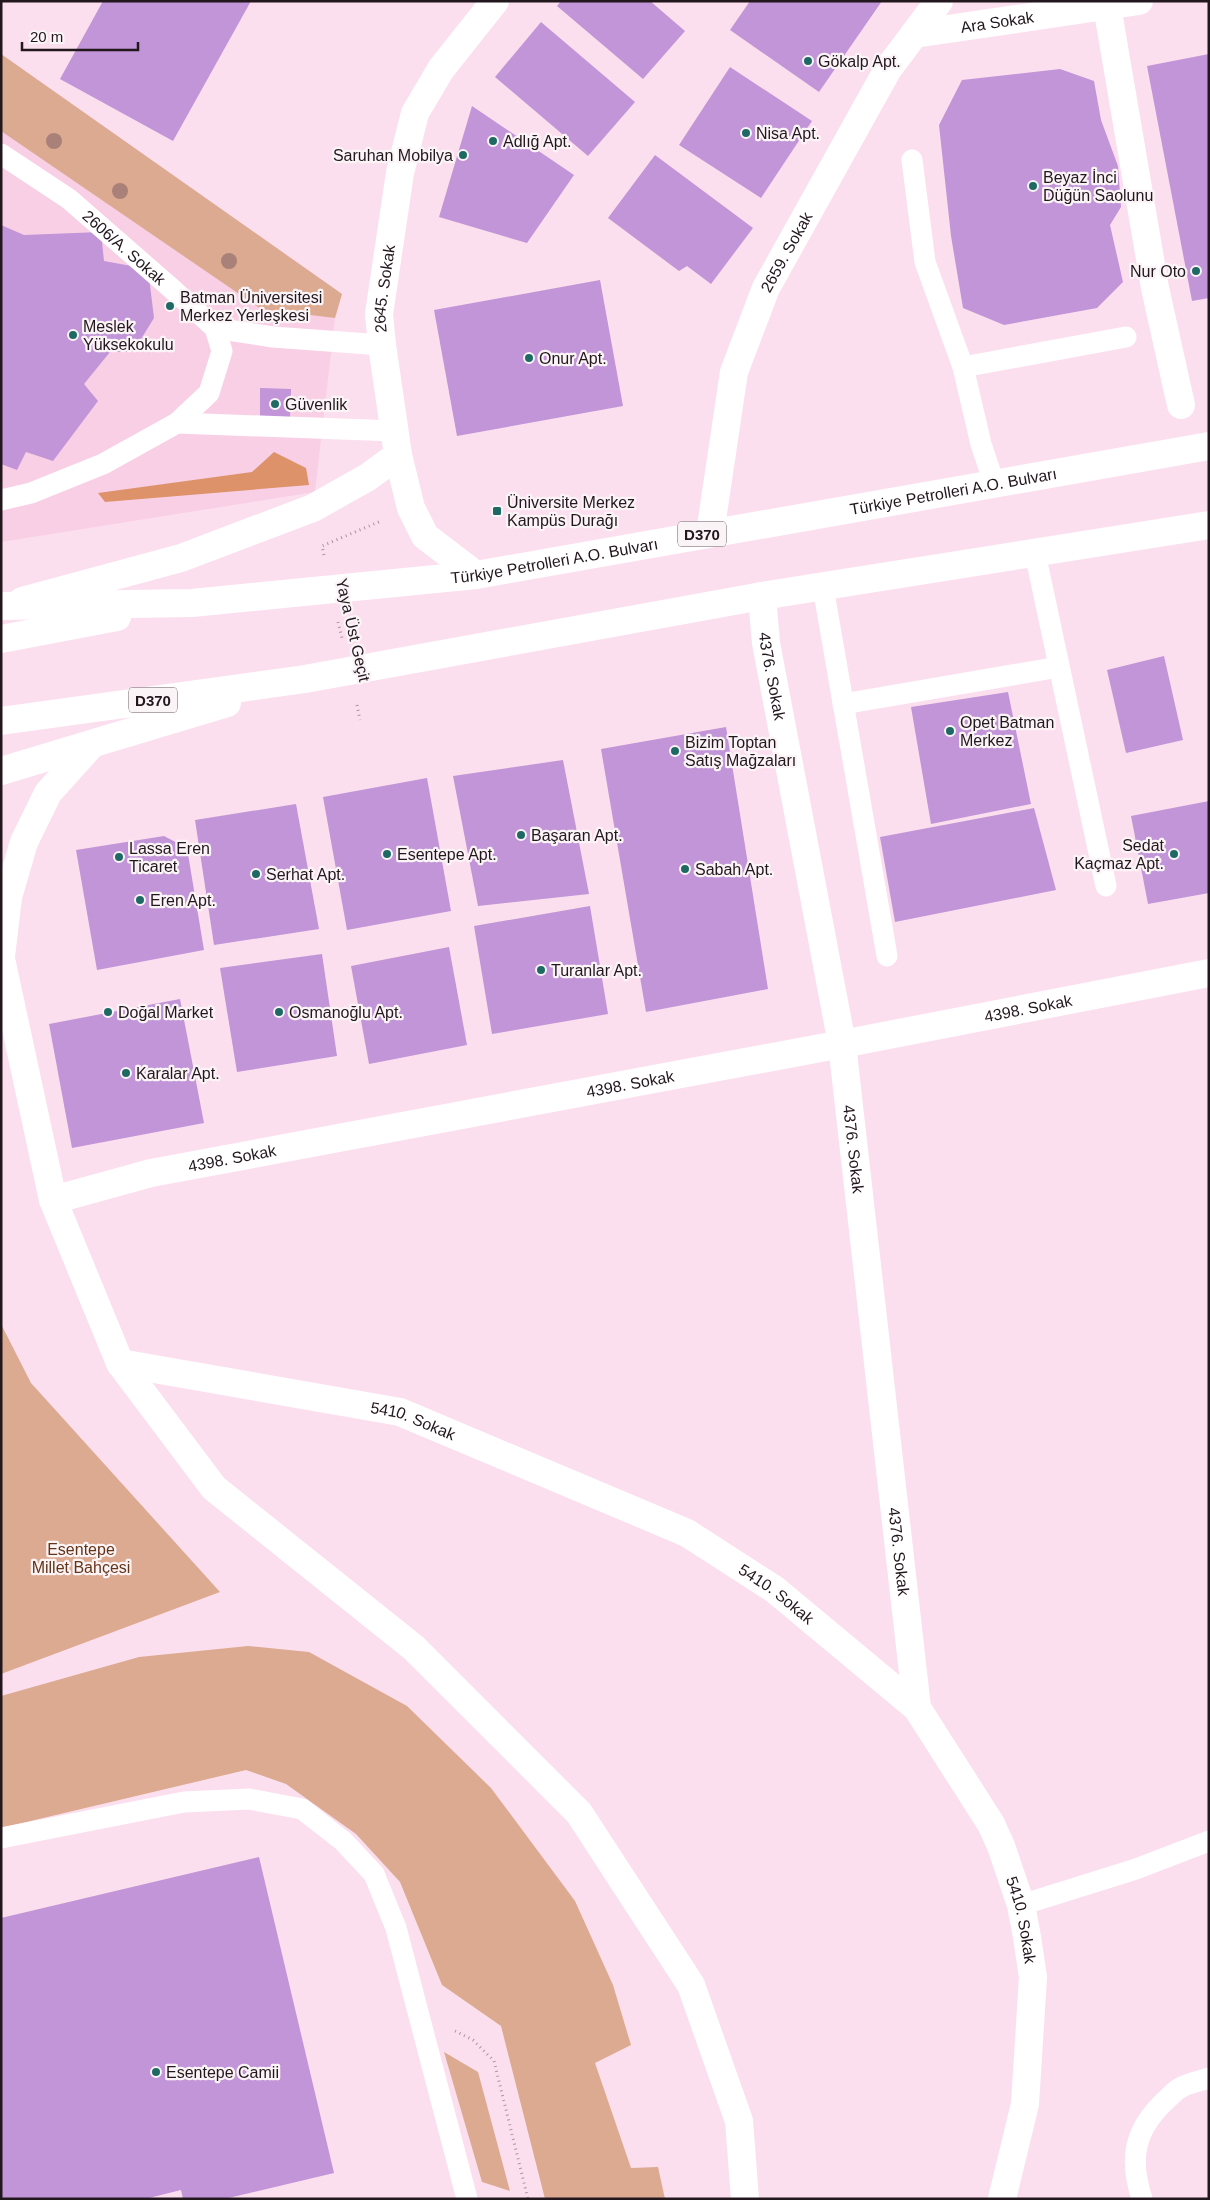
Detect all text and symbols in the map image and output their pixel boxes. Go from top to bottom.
street label: Ara Sokak [959,8,1036,36]
scale bar [22,20,139,52]
text: 20 m [30,28,63,45]
place label: Gökalp Apt. [818,53,901,70]
marker: Gökalp Apt. [802,55,814,67]
place label: Nisa Apt. [756,125,820,142]
marker: Nisa Apt. [740,127,752,139]
place label: Adlığ Apt. [503,133,572,150]
marker: Adlığ Apt. [487,135,499,147]
place label: Saruhan Mobilya [333,147,453,164]
marker: Saruhan Mobilya [457,149,469,161]
place label: Beyaz İnci Düğün Saolunu [1043,168,1153,204]
marker: Beyaz İnci Düğün Saolunu [1027,180,1039,192]
street label: 2606/A. Sokak [80,207,170,289]
street label: 2659. Sokak [757,208,816,295]
street label: 2645. Sokak [370,242,398,334]
place label: Nur Oto [1130,263,1186,280]
marker: Nur Oto [1190,265,1202,277]
place label: Batman Üniversitesi Merkez Yerleşkesi [180,289,322,324]
marker: Batman Üniversitesi Merkez Yerleşkesi [164,300,176,312]
place label: Meslek Yüksekokulu [83,318,174,353]
marker: Meslek Yüksekokulu [67,329,79,341]
place label: Onur Apt. [539,350,607,367]
marker: Onur Apt. [523,352,535,364]
place label: Güvenlik [285,396,348,413]
marker: Güvenlik [269,398,281,410]
street label: Türkiye Petrolleri A.O. Bulvarı [848,464,1058,518]
place label: Üniversite Merkez Kampüs Durağı [507,494,635,529]
marker: Üniversite Merkez Kampüs Durağı [491,505,503,517]
road number: D370 [678,522,726,546]
street label: Türkiye Petrolleri A.O. Bulvarı [450,535,659,586]
street label: Yaya Üst Geçit [333,577,373,684]
street label: 4376. Sokak [757,632,789,723]
road number: D370 [129,688,177,712]
place label: Opet Batman Merkez [960,714,1054,749]
marker: Opet Batman Merkez [944,725,956,737]
place label: Bizim Toptan Satış Mağzaları [685,734,796,769]
marker: Bizim Toptan Satış Mağzaları [669,745,681,757]
place label: Başaran Apt. [531,827,623,844]
marker: Başaran Apt. [515,829,527,841]
place label: Sedat Kaçmaz Apt. [1074,837,1165,872]
place label: Lassa Eren Ticaret [129,840,210,875]
place label: Esentepe Apt. [397,846,497,863]
marker: Esentepe Apt. [381,848,393,860]
marker: Sedat Kaçmaz Apt. [1168,848,1180,860]
marker: Lassa Eren Ticaret [113,851,125,863]
place label: Sabah Apt. [695,861,773,878]
marker: Sabah Apt. [679,863,691,875]
place label: Serhat Apt. [266,866,345,883]
marker: Serhat Apt. [250,868,262,880]
place label: Eren Apt. [150,892,216,909]
marker: Eren Apt. [134,894,146,906]
place label: Turanlar Apt. [551,962,642,979]
marker: Turanlar Apt. [535,964,547,976]
street label: 4398. Sokak [983,991,1074,1025]
place label: Doğal Market [118,1004,214,1021]
place label: Osmanoğlu Apt. [289,1004,403,1021]
marker: Doğal Market [102,1006,114,1018]
marker: Osmanoğlu Apt. [273,1006,285,1018]
place label: Karalar Apt. [136,1065,220,1082]
marker: Karalar Apt. [120,1067,132,1079]
street label: 4398. Sokak [585,1067,676,1100]
street label: 4376. Sokak [840,1104,867,1195]
street label: 4398. Sokak [187,1141,278,1174]
street label: 5410. Sokak [369,1398,459,1443]
street label: 4376. Sokak [886,1506,913,1598]
park label: Esentepe Millet Bahçesi [32,1541,130,1576]
street label: 5410. Sokak [736,1560,818,1628]
street label: 5410. Sokak [1003,1874,1040,1966]
place label: Esentepe Camii [166,2064,279,2081]
marker: Esentepe Camii [150,2066,162,2078]

